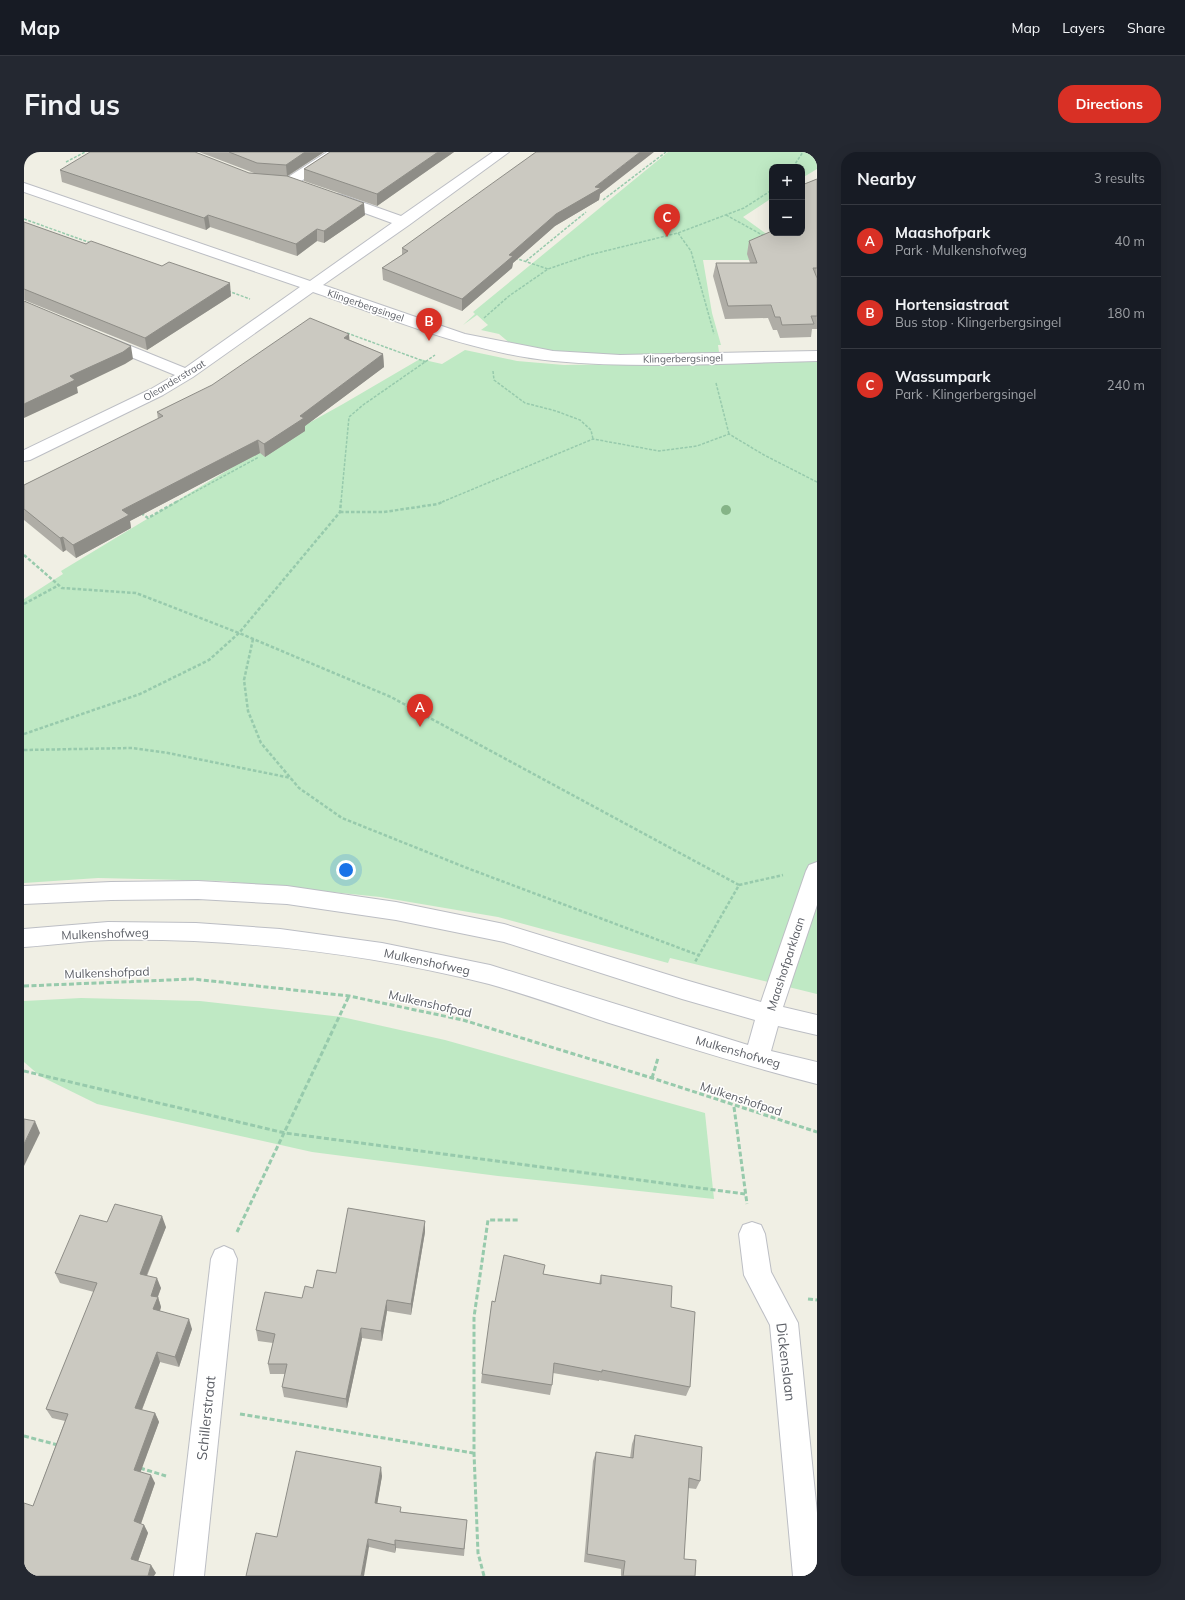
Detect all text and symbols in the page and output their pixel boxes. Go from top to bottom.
text: Map [20,16,60,40]
text: Map [1011,19,1040,37]
text: Layers [1062,19,1105,37]
text: Share [1127,19,1165,37]
button: Directions [1058,85,1161,123]
text: Find us [24,87,120,122]
map controls [769,164,805,236]
button: + [769,164,805,200]
text: Nearby [857,168,916,189]
text: 3 results [1094,170,1145,186]
button: − [769,200,805,236]
pin: C [654,204,680,237]
text: Maashofpark [895,223,990,242]
text: A [865,233,875,249]
text: 40 m [1115,233,1145,249]
text: Park · Mulkenshofweg [895,242,1027,258]
street label: Klingerbergsingel [326,286,406,325]
text: Hortensiastraat [895,295,1009,314]
text: B [866,305,874,321]
text: 180 m [1107,305,1145,321]
pin: B [416,308,442,341]
text: Bus stop · Klingerbergsingel [895,314,1061,330]
street label: Klingerbergsingel [643,351,723,366]
street label: Oleanderstraat [141,357,208,404]
text: Wassumpark [895,367,990,386]
text: C [866,377,874,393]
text: 240 m [1107,377,1145,393]
text: Park · Klingerbergsingel [895,386,1036,402]
pin: A [407,694,433,727]
your location [336,860,356,880]
street label: Maashofparklaan [763,915,808,1013]
street label: Mulkenshofweg [61,924,149,943]
street label: Mulkenshofweg [383,945,471,978]
street label: Mulkenshofpad [64,964,150,981]
street label: Mulkenshofpad [387,987,473,1020]
street label: Mulkenshofweg [694,1032,782,1071]
street label: Mulkenshofpad [698,1078,784,1119]
street label: Dickenslaan [772,1322,800,1402]
street label: Schillerstraat [193,1375,219,1461]

